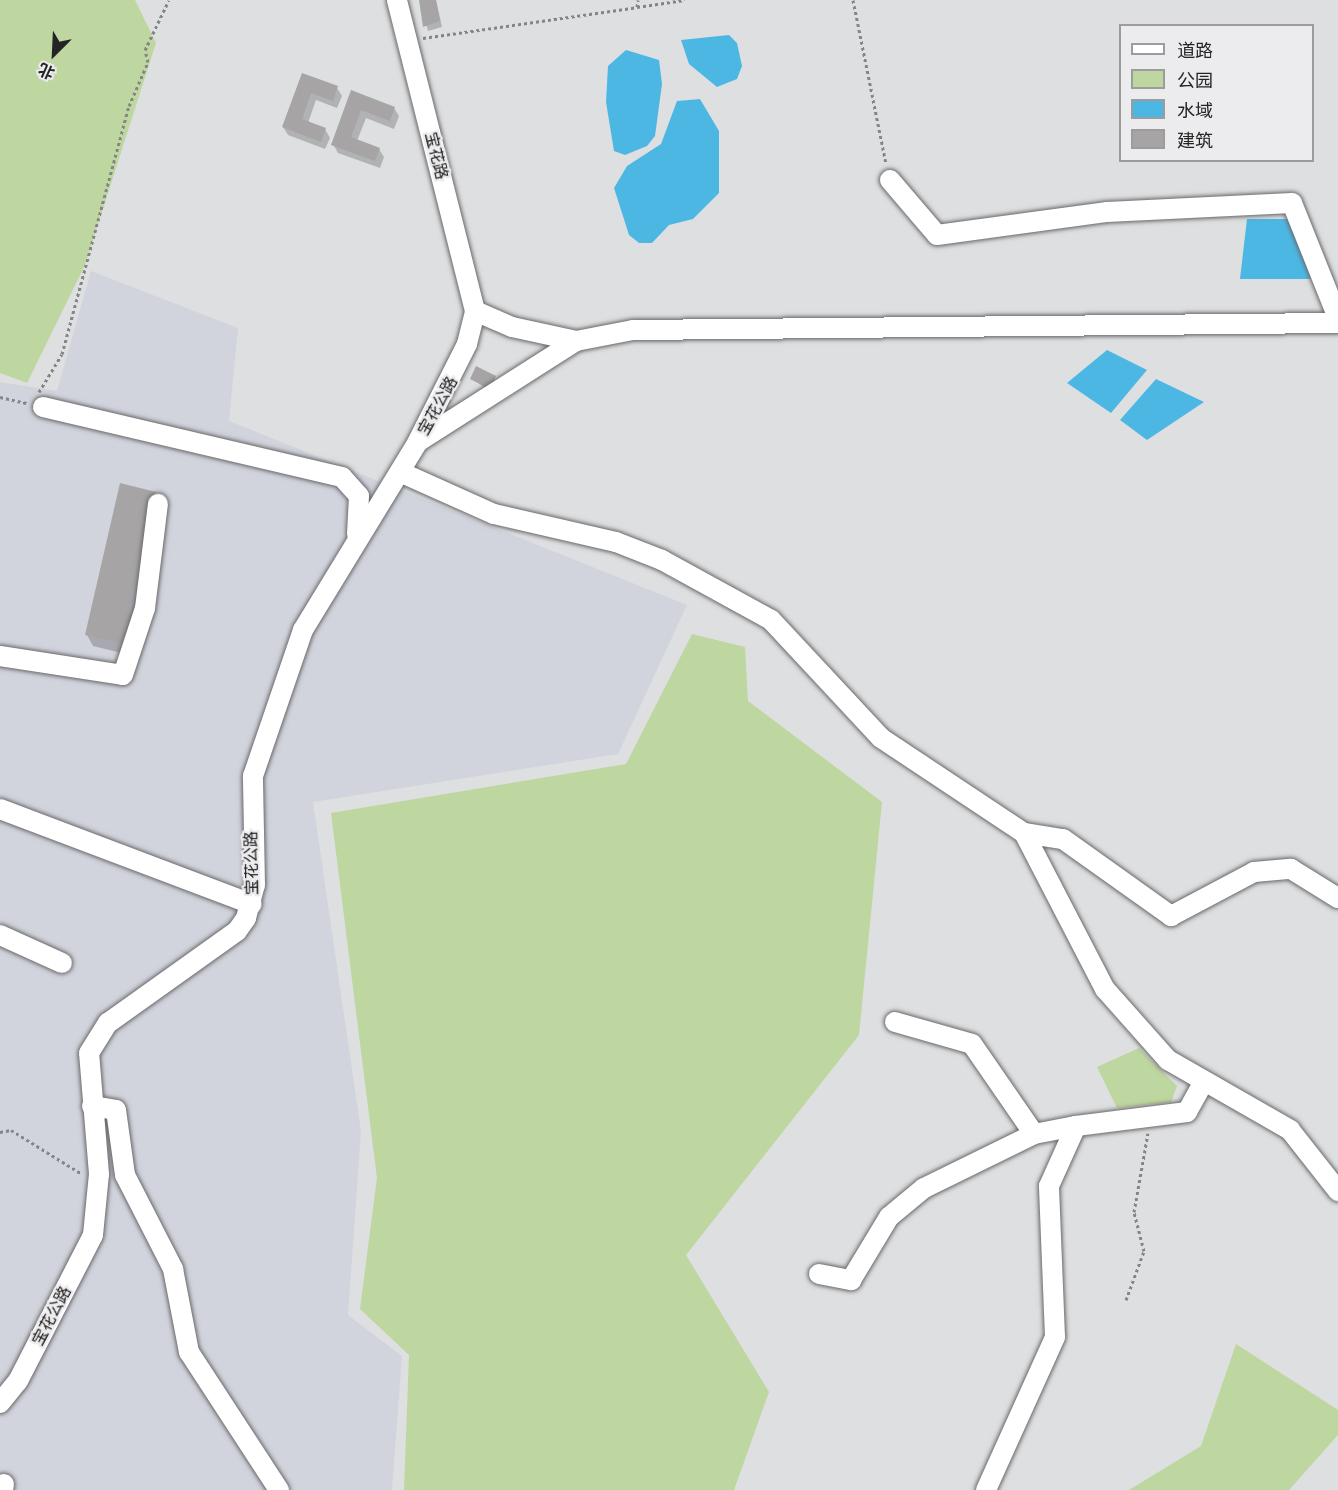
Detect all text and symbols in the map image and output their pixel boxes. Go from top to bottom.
north arrow [24,24,84,84]
legend [1119,24,1314,162]
text: 道路 [1177,40,1213,61]
text: 北 [35,59,58,83]
text: 公园 [1177,70,1213,91]
text: 水域 [1177,100,1213,121]
street label: 宝花路 [421,130,451,182]
text: 建筑 [1177,130,1213,151]
street label: 宝花公路 [414,373,462,439]
street label: 宝花公路 [242,831,262,895]
street label: 宝花公路 [29,1283,75,1349]

